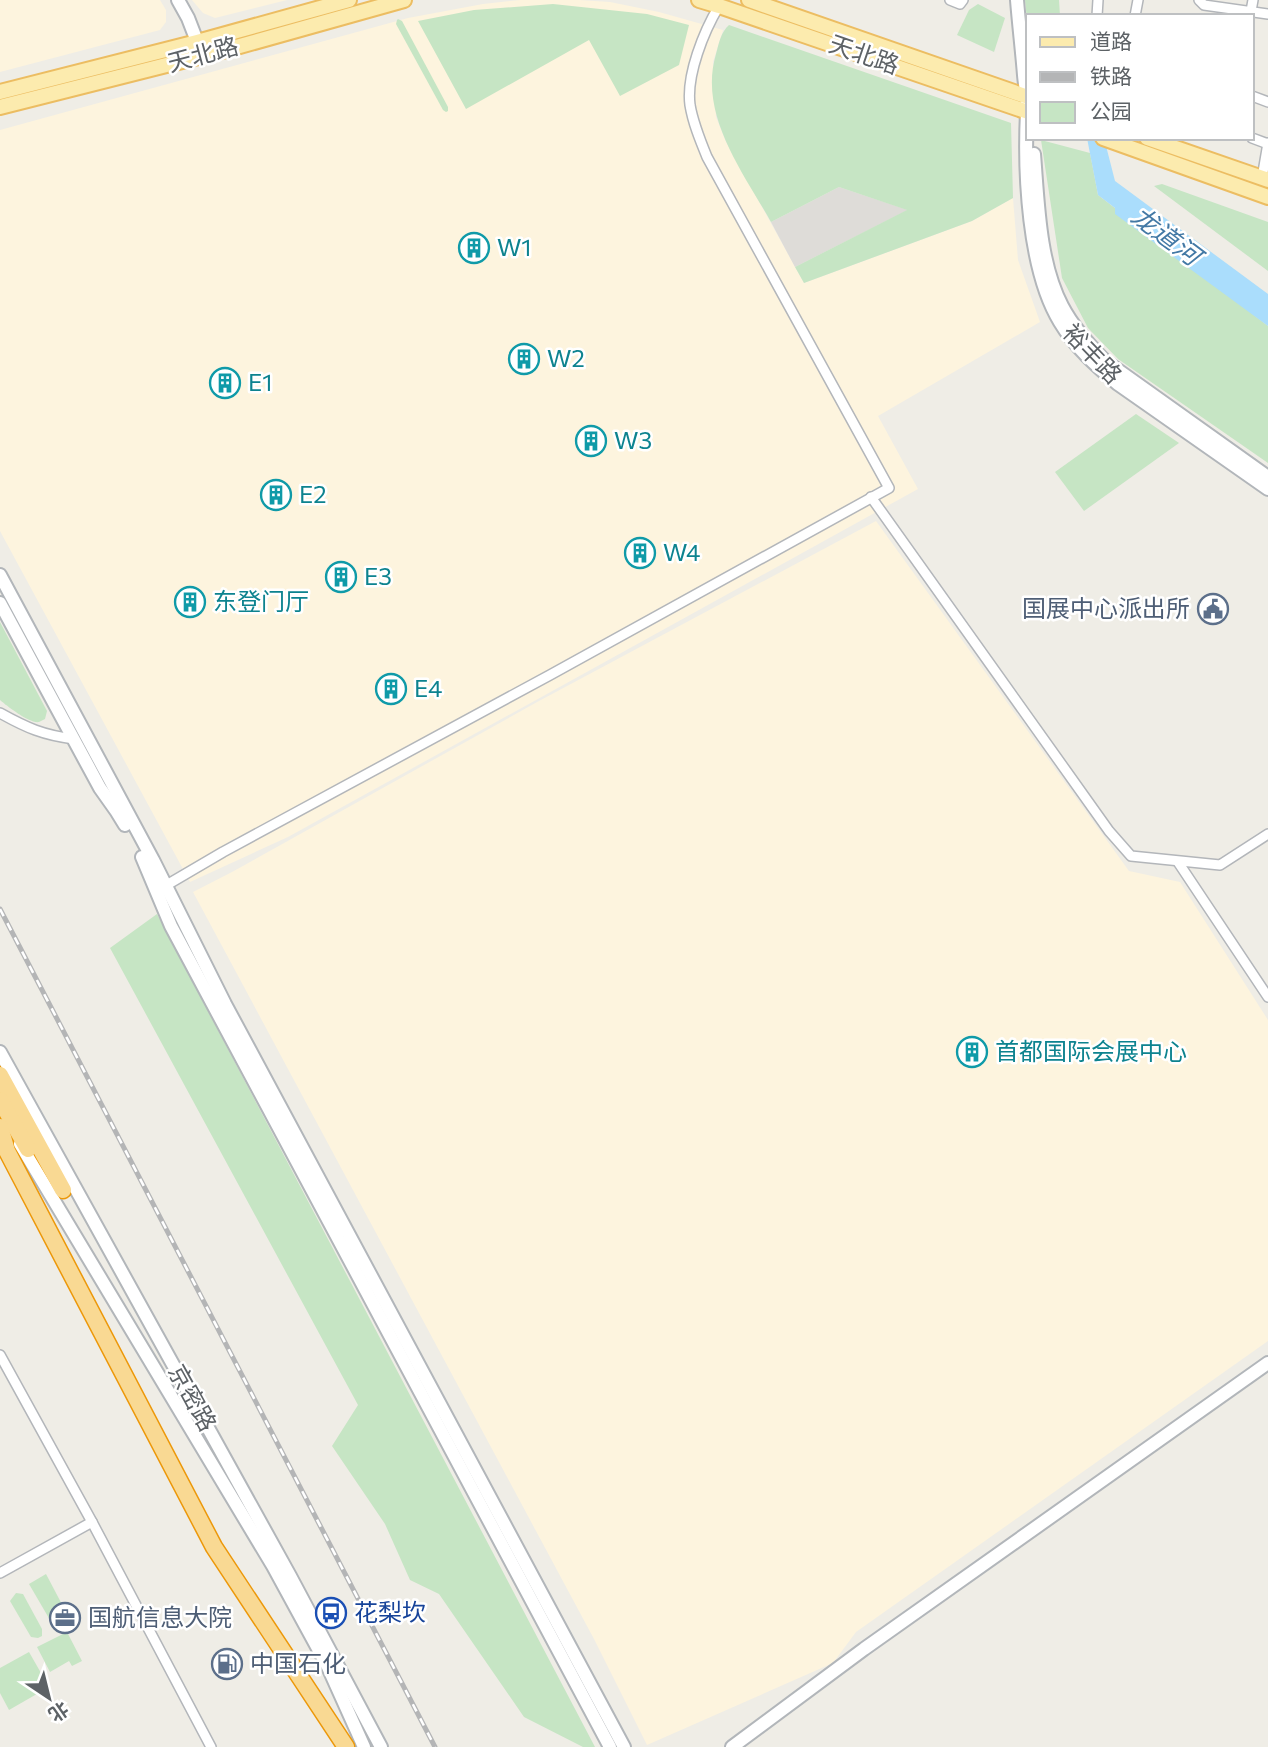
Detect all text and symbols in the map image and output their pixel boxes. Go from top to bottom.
legend [1026,14,1254,140]
street label: 天北路 [826,28,903,79]
text: 道路 [1090,28,1132,53]
street label: 天北路 [164,30,241,77]
text: 铁路 [1090,63,1132,88]
text: 公园 [1090,98,1132,123]
water label: 龙道河 [1126,199,1211,274]
building icon: W1 [457,231,491,265]
place label: W1 [497,232,532,261]
street label: 裕丰路 [1058,317,1129,389]
building icon: W2 [507,342,541,376]
place label: W2 [547,343,585,372]
building icon: E1 [208,366,242,400]
place label: E1 [248,367,273,396]
building icon: W3 [574,424,608,458]
place label: W3 [614,425,652,454]
building icon: E2 [259,478,293,512]
place label: E2 [299,479,327,508]
building icon: W4 [623,536,657,570]
place label: W4 [663,537,700,566]
building icon: E3 [324,560,358,594]
place label: E3 [364,561,392,590]
building icon: 东登门厅 [173,585,207,619]
place label: 东登门厅 [213,586,309,615]
public building icon: 国展中心派出所 [1196,592,1230,626]
place label: 国展中心派出所 [1022,593,1190,622]
building icon: E4 [374,672,408,706]
place label: E4 [414,673,442,702]
building icon: 首都国际会展中心 [955,1035,989,1069]
place label: 首都国际会展中心 [995,1036,1187,1065]
street label: 京密路 [163,1359,223,1436]
bus stop icon: 花梨坎 [314,1596,348,1630]
place label: 花梨坎 [354,1597,426,1626]
office icon: 国航信息大院 [48,1601,82,1635]
place label: 国航信息大院 [88,1602,232,1631]
fuel station icon: 中国石化 [210,1647,244,1681]
place label: 中国石化 [250,1648,346,1677]
north arrow [14,1663,84,1733]
text: 北 [45,1697,73,1727]

